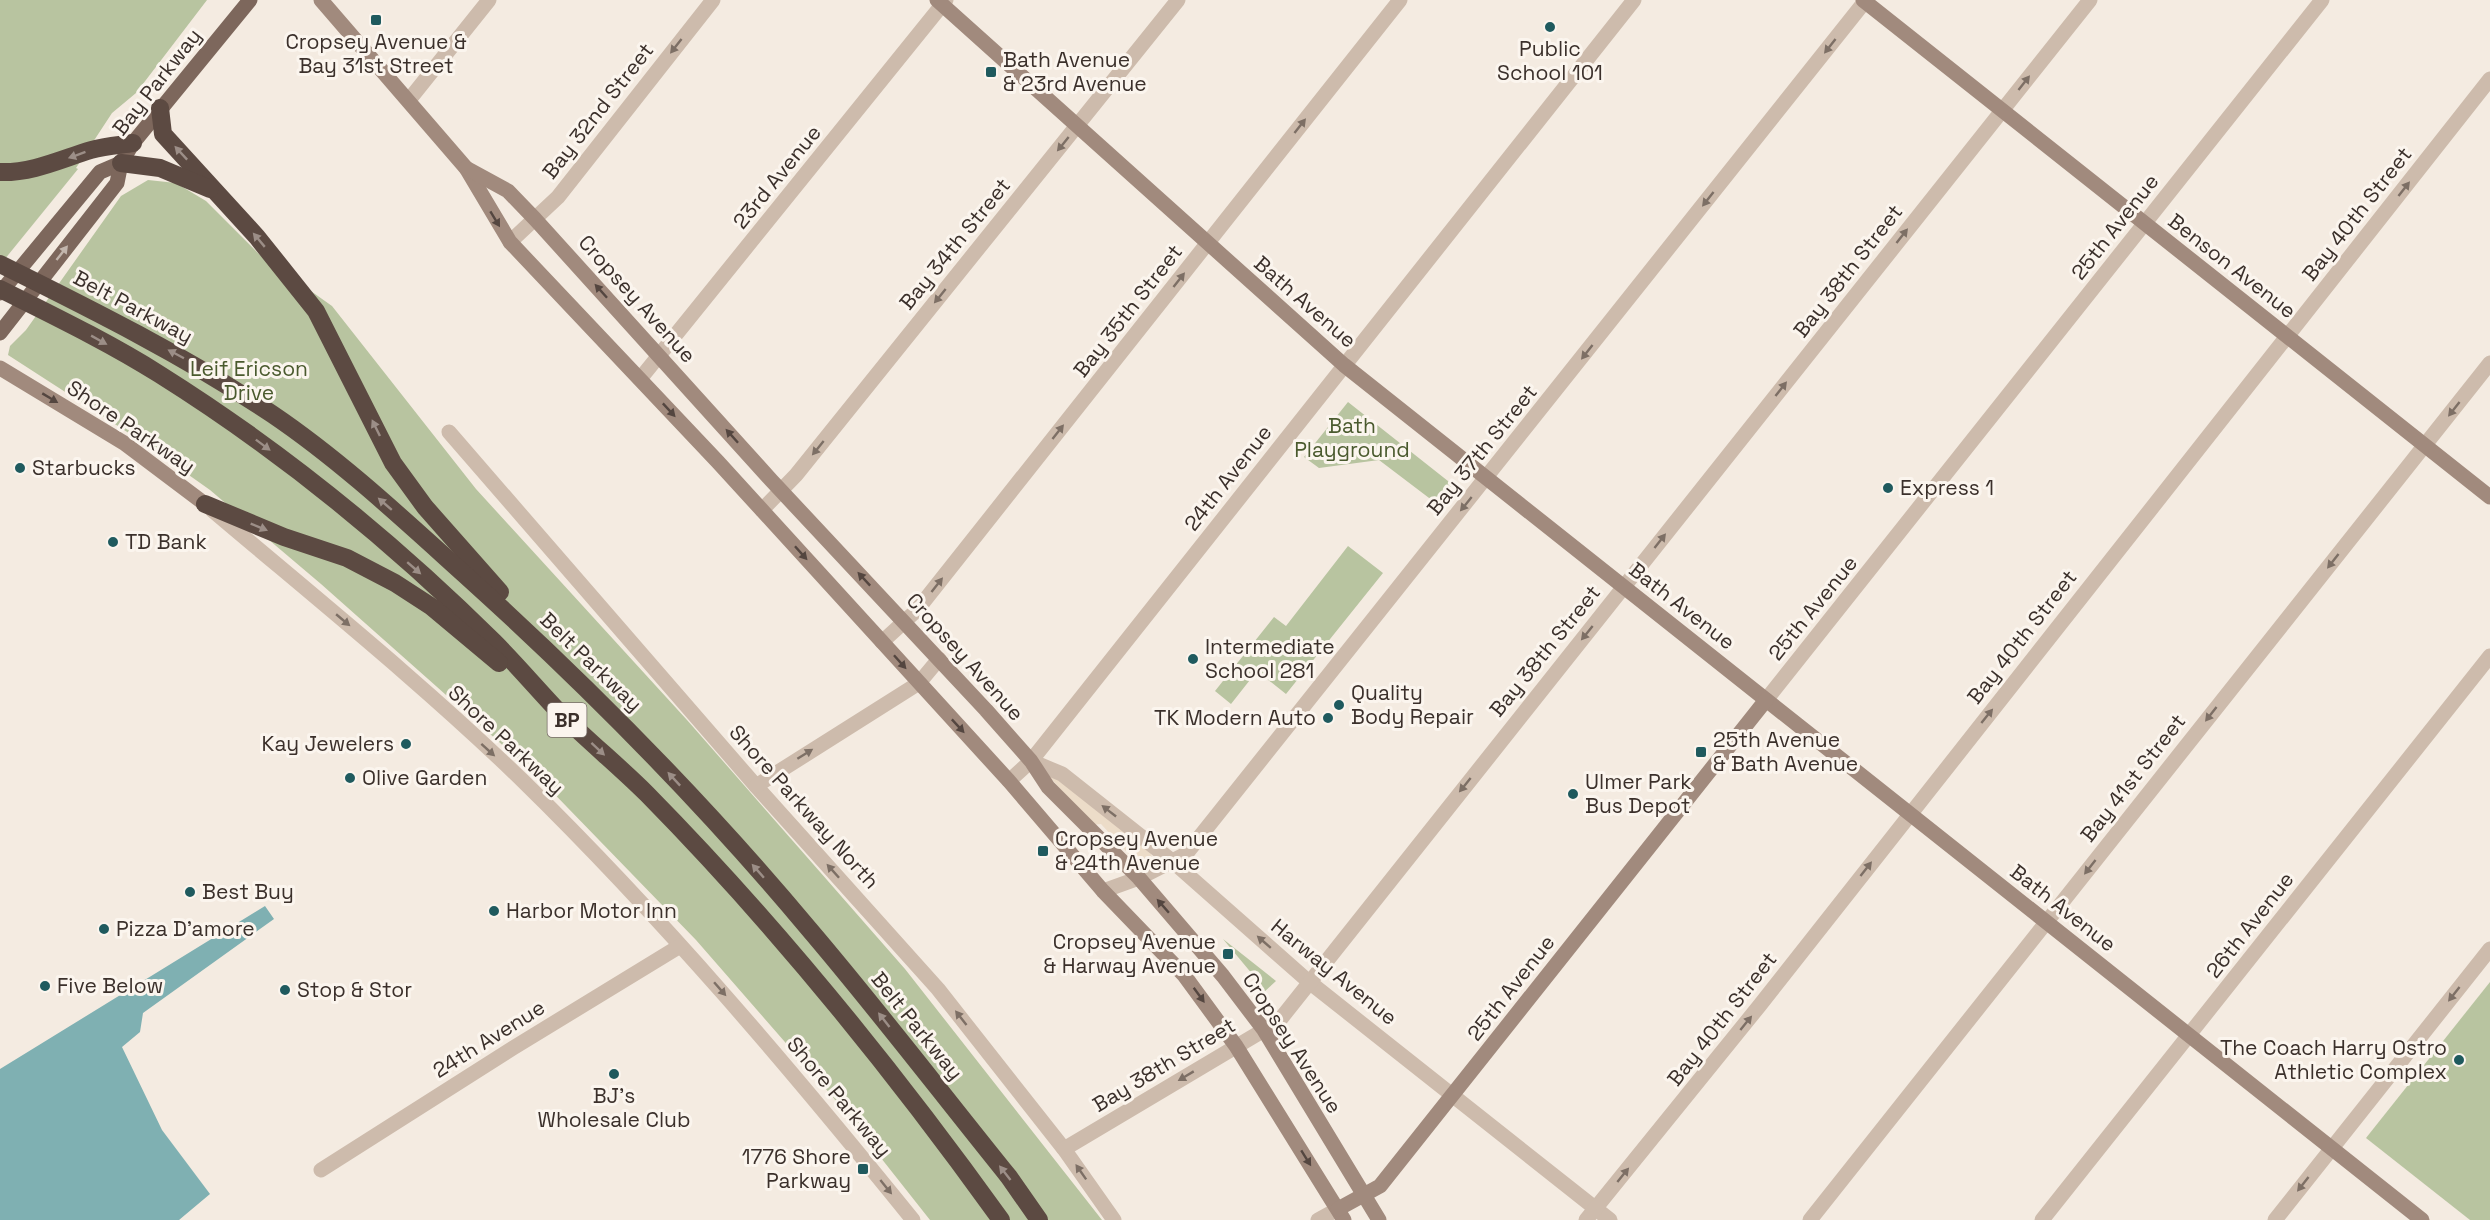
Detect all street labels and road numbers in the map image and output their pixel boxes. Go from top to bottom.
street label: Bay Parkway [106,23,207,141]
street label: Bay 32nd Street [536,37,659,184]
street label: 23rd Avenue [727,119,827,234]
street label: Bay 40th Street [2296,141,2417,286]
street label: 25th Avenue [2065,168,2164,285]
street label: Bay 34th Street [893,172,1016,315]
street label: Bay 38th Street [1787,199,1908,343]
street label: Benson Avenue [2163,207,2302,324]
street label: Cropsey Avenue [573,229,702,368]
street label: Bay 35th Street [1067,239,1188,383]
street label: Bath Avenue [1249,250,1362,354]
street label: Belt Parkway [69,264,198,349]
street label: Shore Parkway [62,374,201,479]
street label: Bay 37th Street [1421,379,1543,521]
street label: 24th Avenue [1178,419,1277,536]
street label: 25th Avenue [1762,550,1863,666]
street label: Bath Avenue [1624,556,1741,655]
street label: Bay 40th Street [1961,564,2082,709]
street label: Bay 38th Street [1483,579,1606,722]
street label: Cropsey Avenue [901,587,1030,726]
street label: Belt Parkway [535,606,648,717]
street label: Shore Parkway [443,679,570,800]
road number: BP [548,703,586,737]
street label: Bay 41st Street [2074,708,2191,847]
street label: Shore Parkway North [723,719,885,894]
street label: Bath Avenue [2005,858,2122,957]
street label: 26th Avenue [2200,866,2299,983]
street label: Harway Avenue [1266,913,1403,1031]
street label: 25th Avenue [1461,929,1560,1046]
street label: Bay 40th Street [1661,946,1782,1091]
street label: Belt Parkway [866,966,969,1085]
street label: Cropsey Avenue [1237,967,1348,1119]
street label: 24th Avenue [428,993,550,1084]
street label: Bay 38th Street [1087,1011,1240,1118]
street label: Shore Parkway [781,1031,898,1162]

